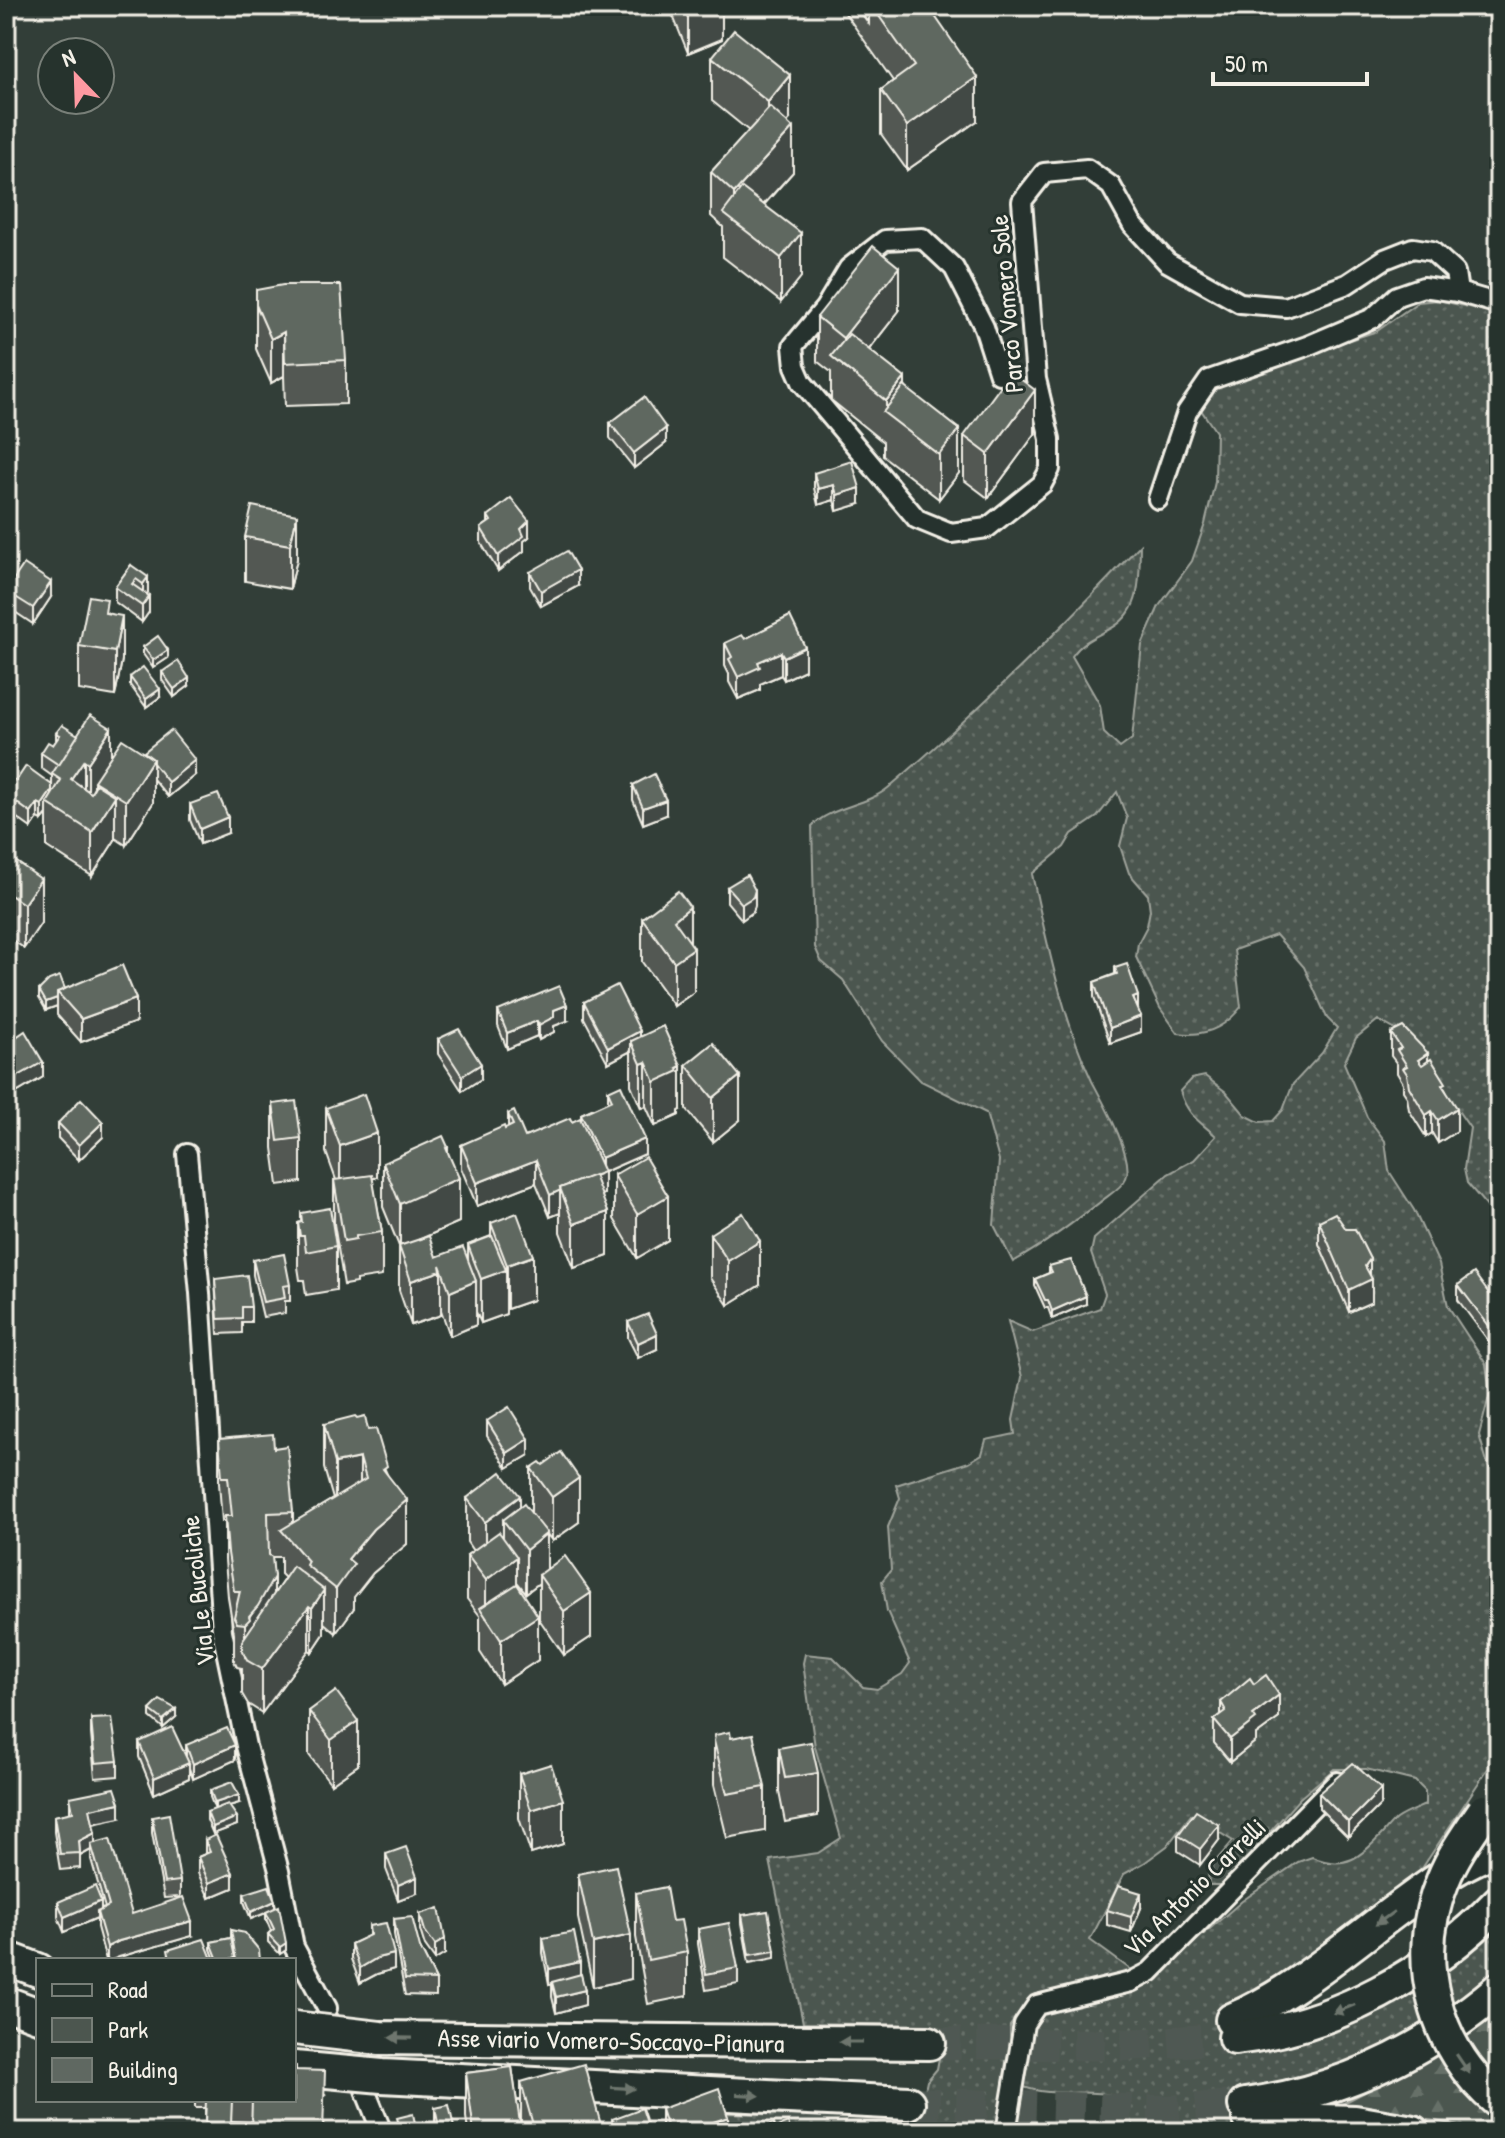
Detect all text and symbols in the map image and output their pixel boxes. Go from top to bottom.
north arrow [36,36,116,116]
scale bar [1213,36,1367,86]
text: N [57,41,80,74]
text: 50 m [1225,47,1268,79]
street label: Parco Vomero Sole [981,214,1031,394]
street label: Via Le Bucoliche [172,1514,222,1668]
street label: Via Antonio Carrelli [1115,1810,1273,1964]
one-way arrow [1374,1910,1396,1926]
legend [36,1958,296,2102]
text: Road [108,1973,147,2005]
one-way arrow [1332,2002,1356,2015]
text: Park [108,2013,148,2045]
street label: Asse viario Vomero-Soccavo-Pianura [437,2019,785,2061]
one-way arrow [388,2032,413,2044]
one-way arrow [838,2036,863,2048]
text: Building [108,2053,178,2085]
one-way arrow [1455,2054,1470,2075]
one-way arrow [611,2082,636,2095]
one-way arrow [736,2089,761,2102]

